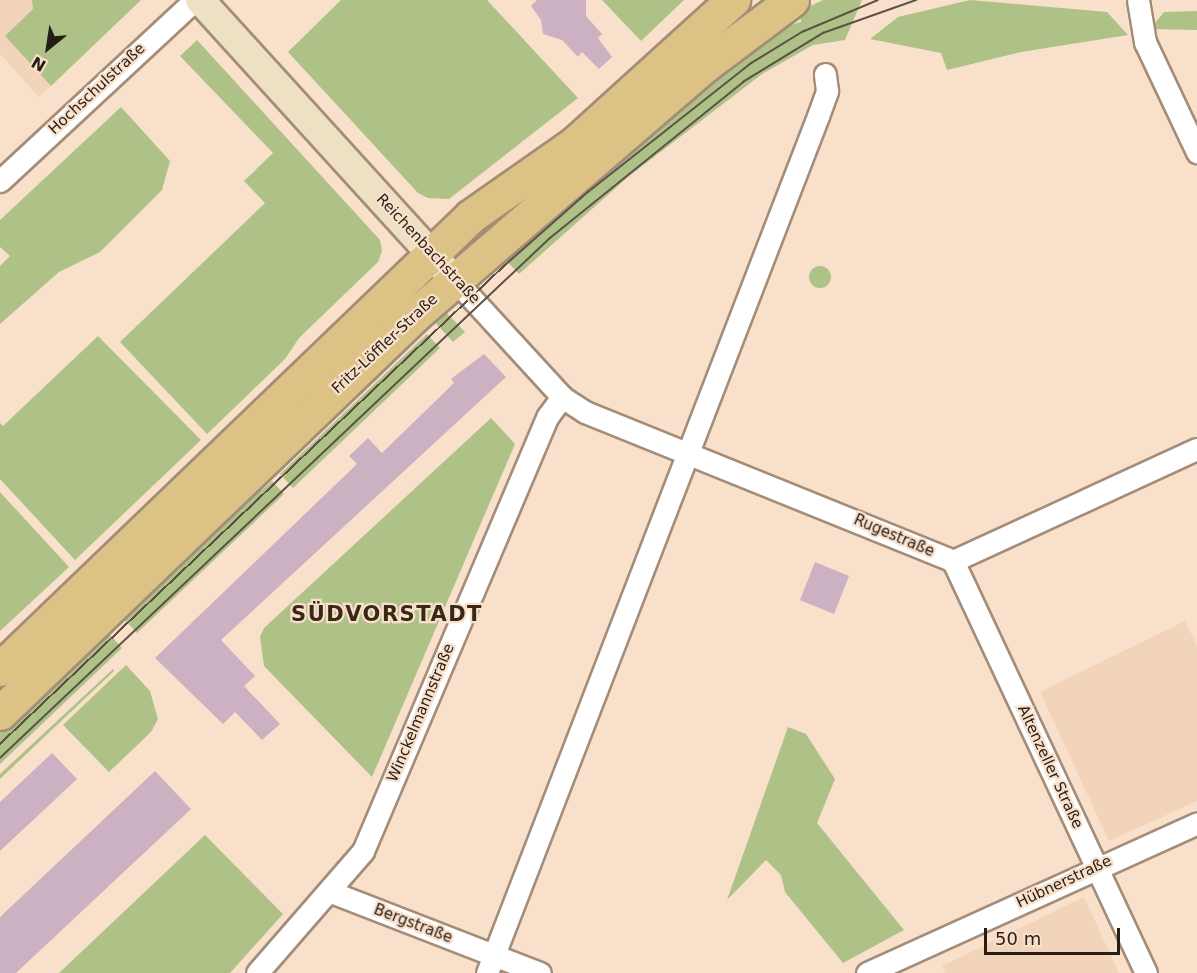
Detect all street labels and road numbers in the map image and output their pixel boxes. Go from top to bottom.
street label: Hochschulstraße [45,40,149,138]
street label: Reichenbachstraße [372,190,484,308]
street label: Fritz-Löffler-Straße [328,290,442,398]
street label: Rugestraße [851,511,937,561]
street label: Winckelmannstraße [384,641,458,785]
street label: Altenzeller Straße [1014,702,1086,832]
street label: Hübnerstraße [1014,852,1114,912]
street label: Bergstraße [371,901,455,947]

